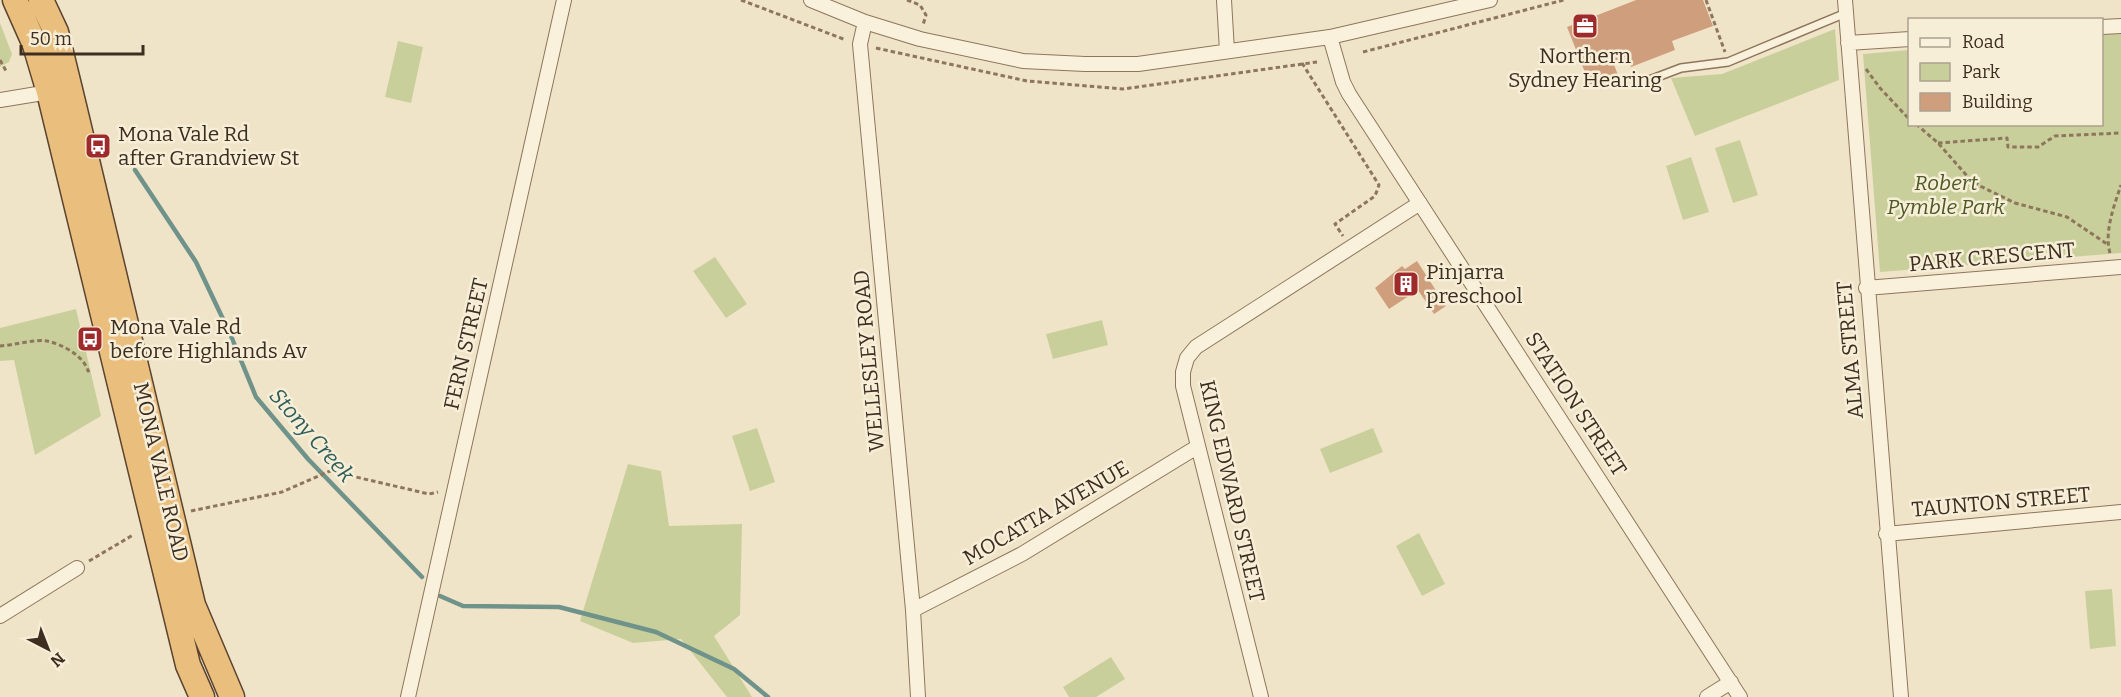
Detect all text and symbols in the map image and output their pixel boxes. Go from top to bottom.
office icon: Northern Sydney Hearing [1570,11,1600,41]
scale bar [21,18,142,56]
legend [1908,18,2103,126]
text: 50 m [30,28,72,50]
text: Road [1962,31,2005,53]
place label: Northern Sydney Hearing [1508,43,1662,93]
text: Park [1962,61,2001,83]
text: Building [1962,91,2033,113]
place label: Mona Vale Rd after Grandview St [118,121,300,171]
bus stop icon: Mona Vale Rd after Grandview St [83,131,113,161]
park label: Robert Pymble Park [1887,170,2006,220]
street label: PARK CRESCENT [1908,237,2076,277]
place label: Pinjarra preschool [1426,259,1522,309]
street label: WELLESLEY ROAD [848,269,890,453]
building icon: Pinjarra preschool [1391,269,1421,299]
street label: FERN STREET [438,276,494,412]
street label: ALMA STREET [1831,280,1869,420]
place label: Mona Vale Rd before Highlands Av [110,314,308,364]
bus stop icon: Mona Vale Rd before Highlands Av [75,324,105,354]
street label: STATION STREET [1520,327,1632,481]
street label: KING EDWARD STREET [1194,377,1270,605]
street label: MONA VALE ROAD [128,380,194,564]
water label: Stony Creek [264,382,361,488]
street label: MOCATTA AVENUE [959,455,1133,571]
street label: TAUNTON STREET [1911,481,2091,523]
north arrow [18,619,78,679]
text: N [47,649,69,671]

